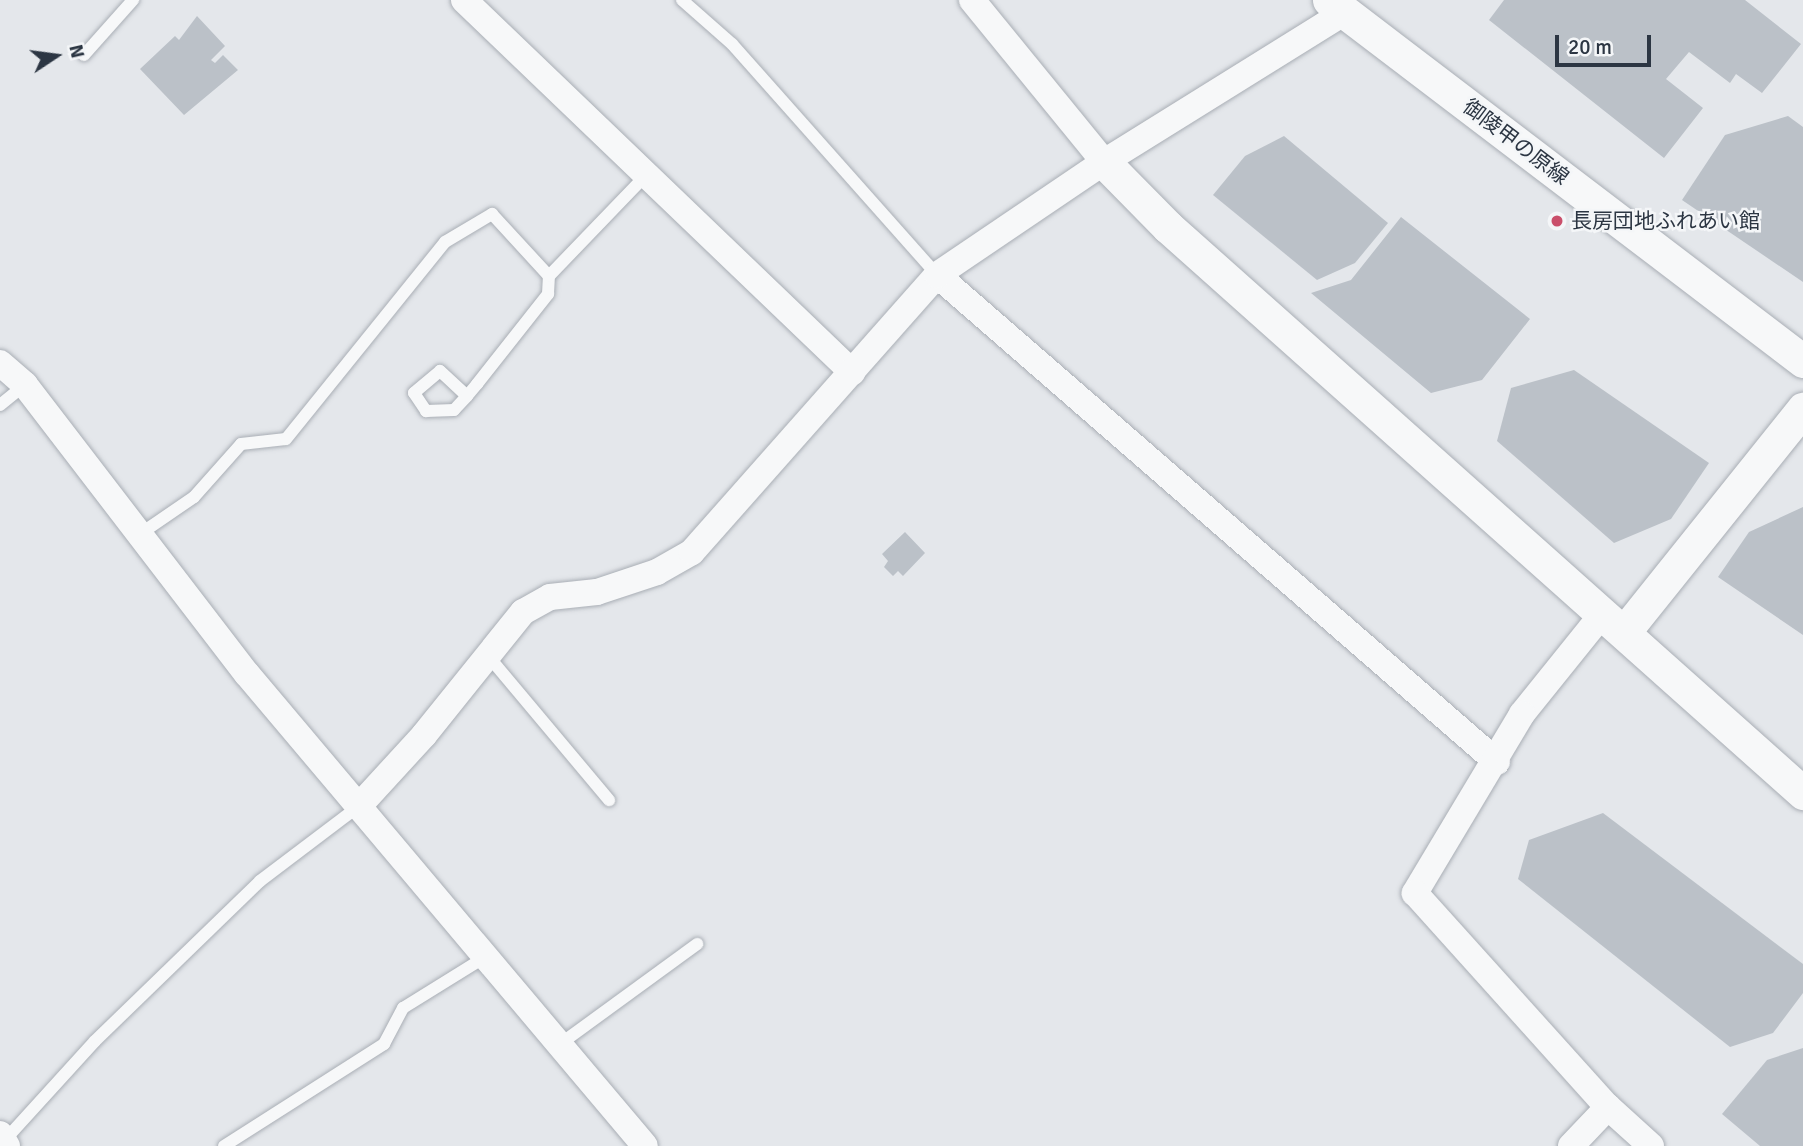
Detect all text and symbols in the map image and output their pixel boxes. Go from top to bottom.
north arrow [21,21,91,91]
scale bar [1558,21,1654,65]
text: 20 m [1568,34,1612,60]
text: N [63,42,90,60]
street label: 御陵甲の原線 [1458,94,1574,190]
place label: 長房団地ふれあい館 [1571,208,1760,234]
marker: 長房団地ふれあい館 [1549,213,1565,229]

